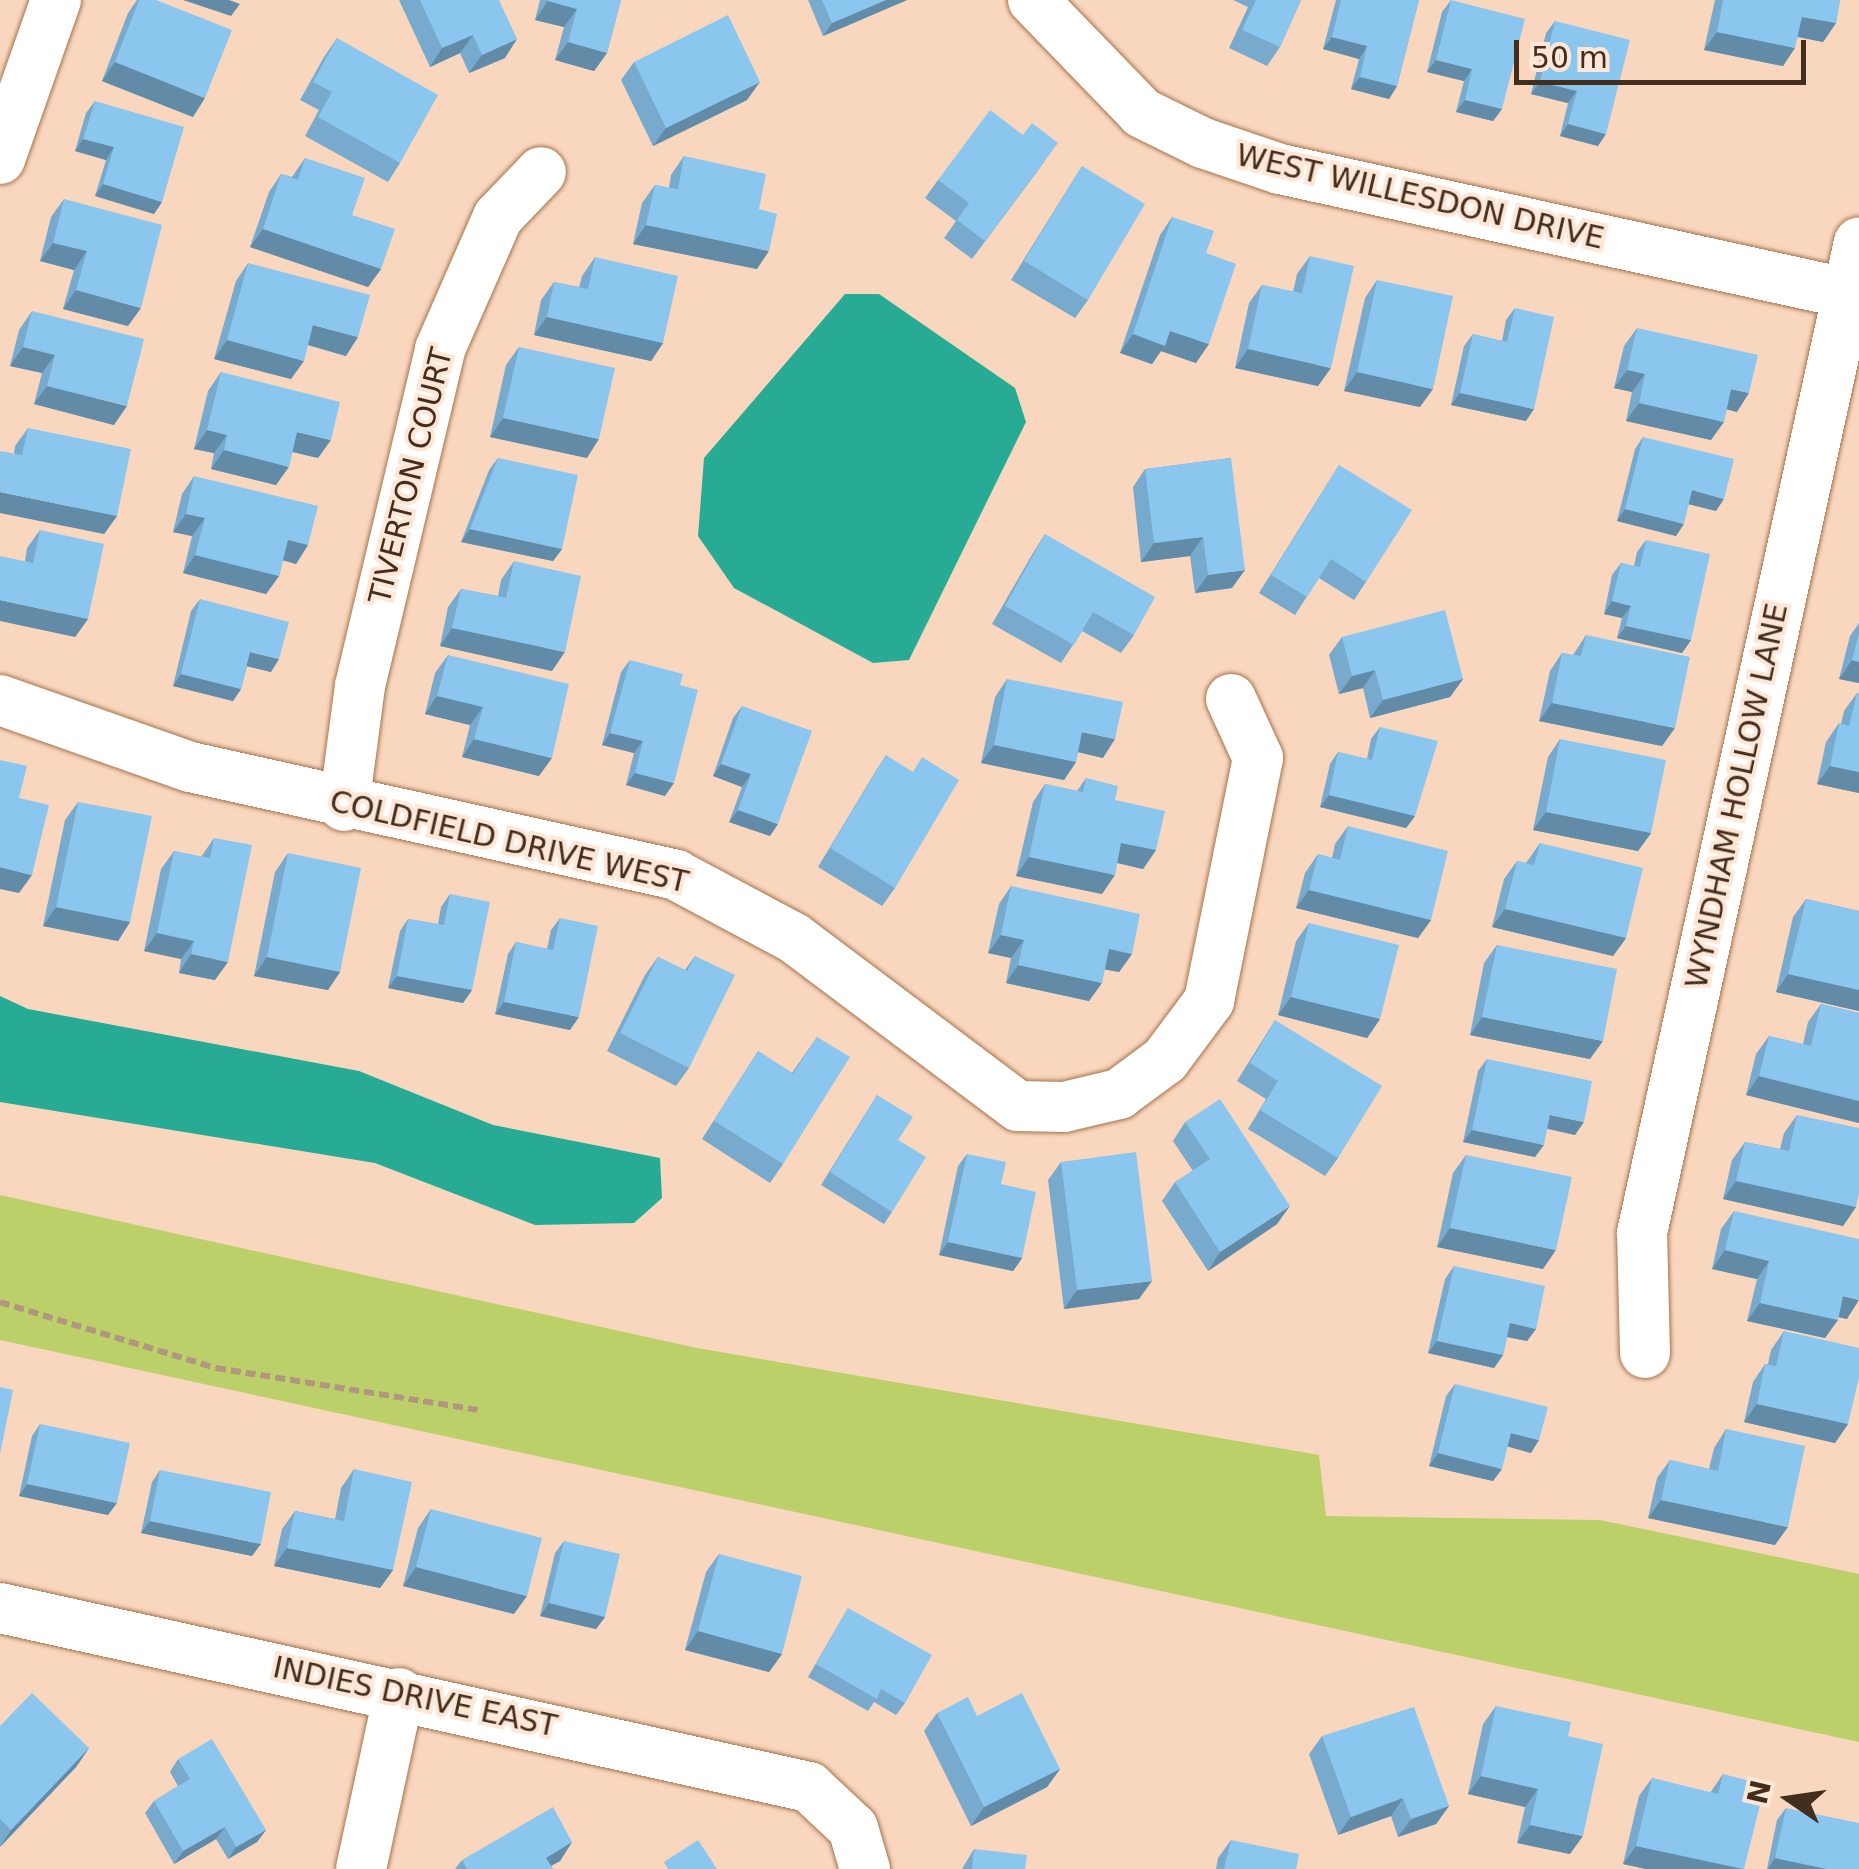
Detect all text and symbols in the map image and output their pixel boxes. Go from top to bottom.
scale bar [1519,20,1812,82]
text: 50 m [1531,40,1608,75]
street label: WEST WILLESDON DRIVE [1233,137,1607,257]
street label: TIVERTON COURT [362,344,460,608]
street label: WYNDHAM HOLLOW LANE [1679,600,1795,992]
street label: COLDFIELD DRIVE WEST [326,783,692,901]
street label: INDIES DRIVE EAST [270,1649,560,1745]
north arrow [1739,1749,1839,1849]
text: N [1741,1777,1778,1807]

